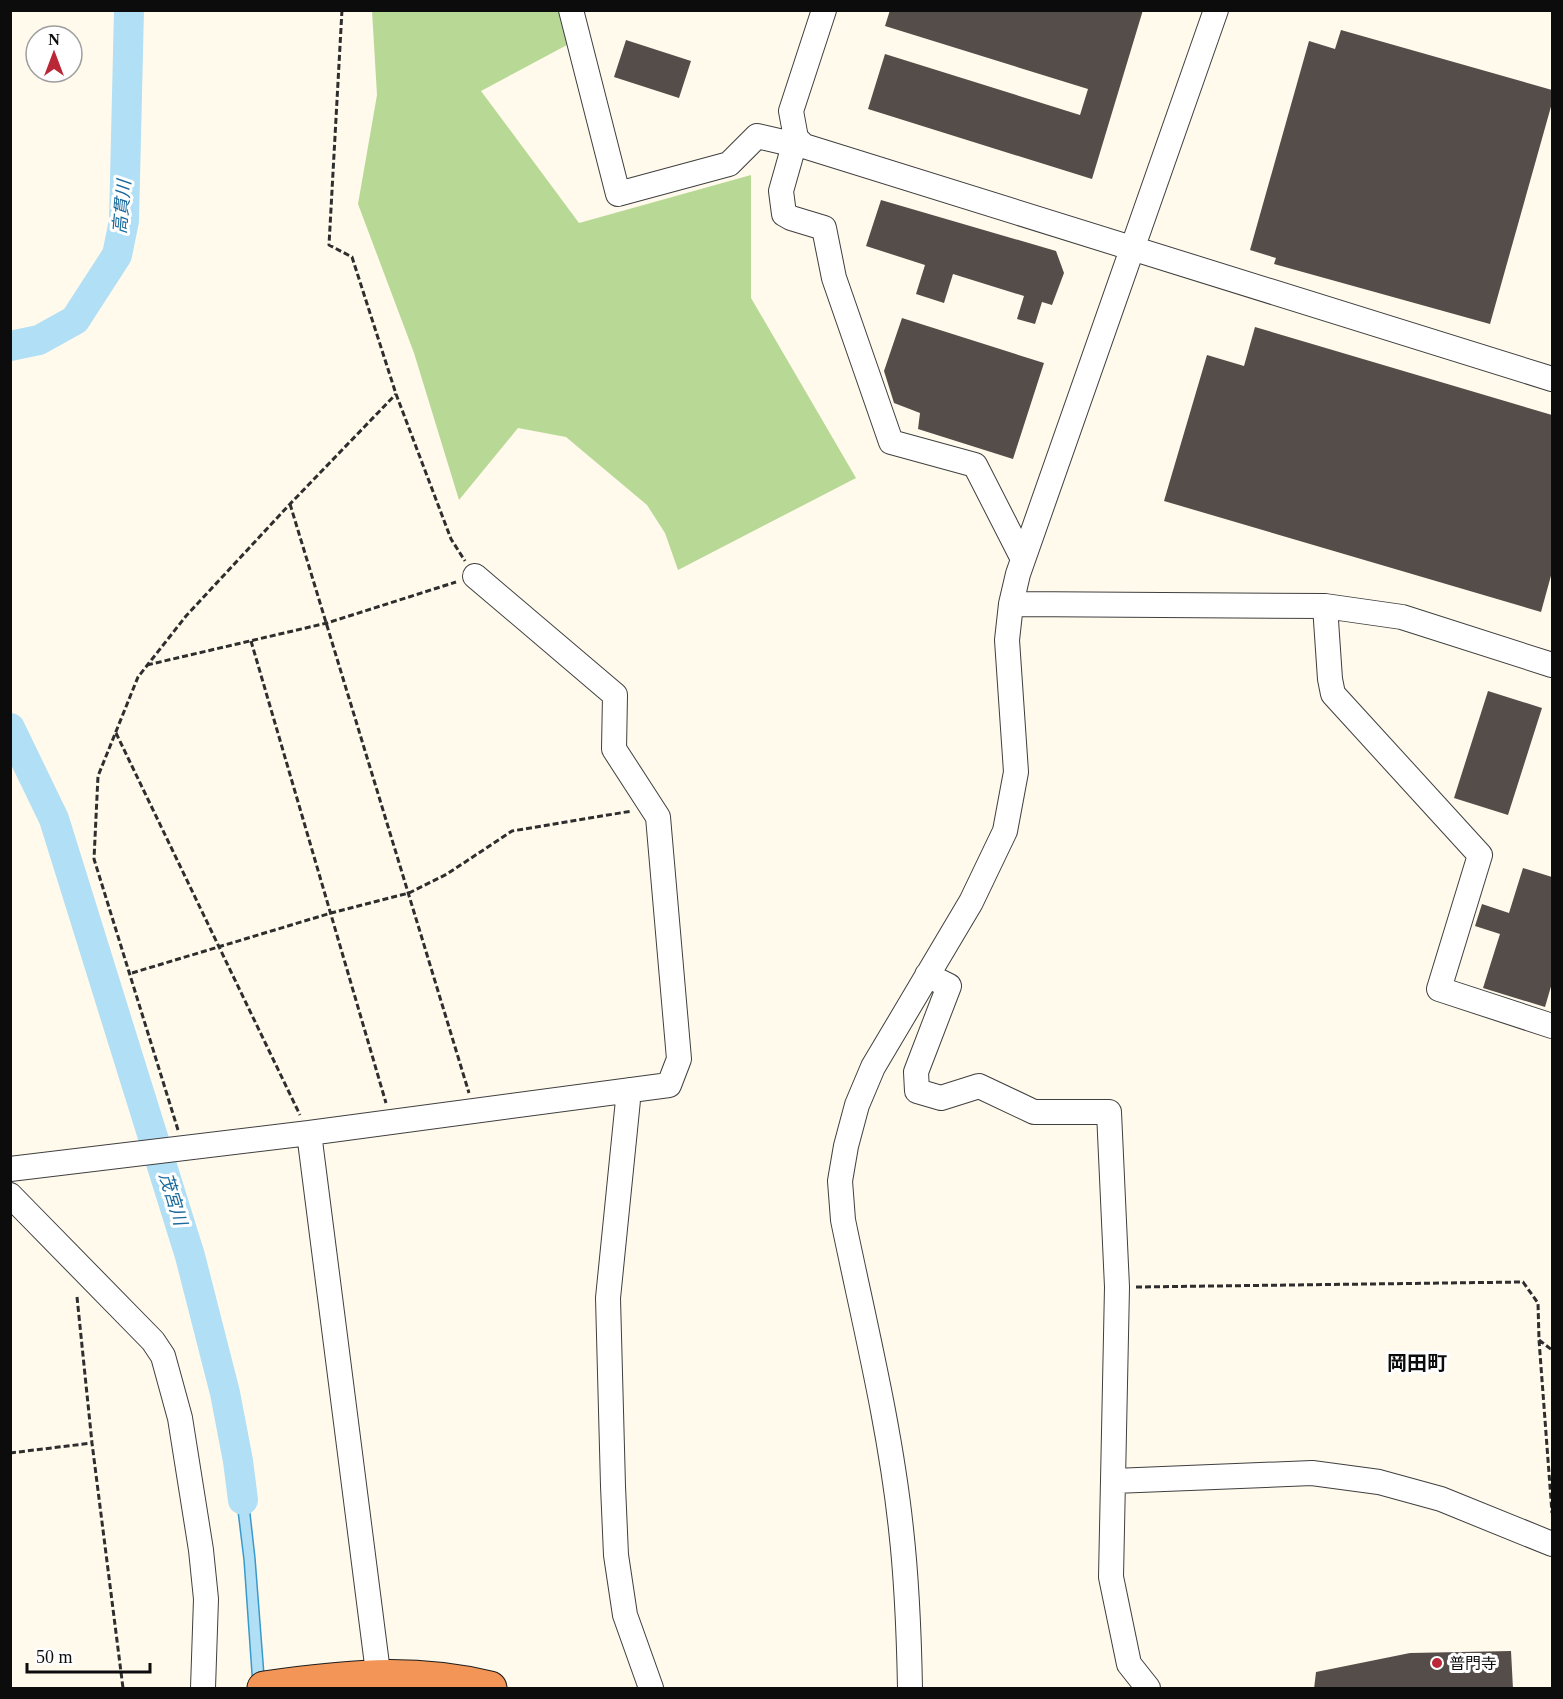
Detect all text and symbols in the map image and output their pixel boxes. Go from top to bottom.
north arrow [24,24,84,84]
text: N [48,31,60,48]
water label: 高貫川 [110,177,134,235]
water label: 茂宮川 [156,1170,191,1230]
district label: 岡田町 [1387,1352,1447,1374]
scale bar [27,1636,150,1674]
text: 50 m [36,1647,73,1667]
place label: 普門寺 [1449,1655,1497,1672]
marker: 普門寺 [1430,1656,1444,1670]

